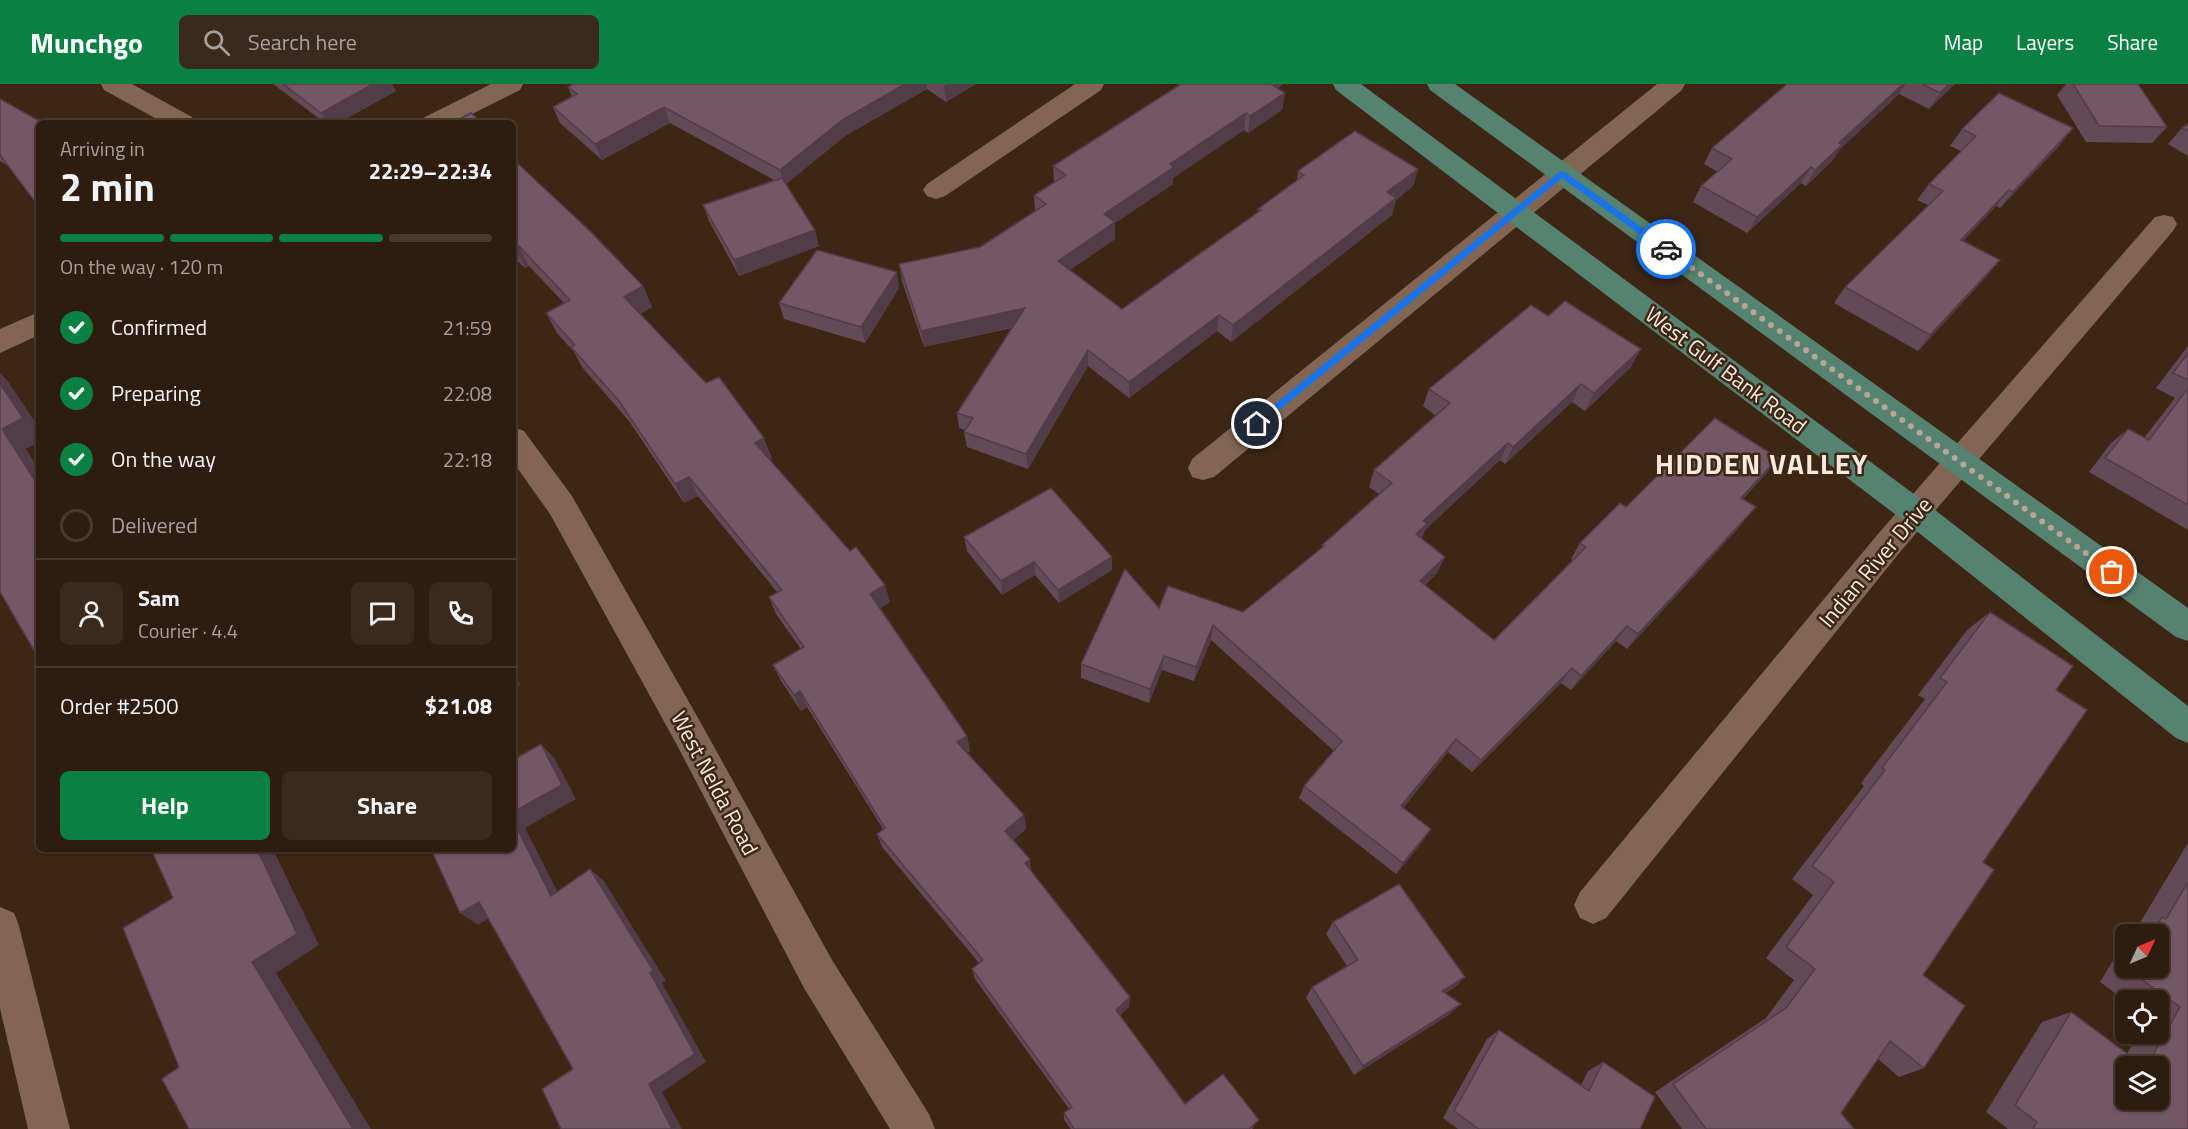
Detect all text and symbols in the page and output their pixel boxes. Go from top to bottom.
search box [179,15,599,69]
text: Munchgo [30,21,143,64]
text: Search here [248,25,357,59]
icon: search [200,26,233,59]
text: Map [1944,26,1983,58]
text: Layers [2016,26,2074,58]
text: Share [2107,26,2158,58]
text: Arriving in [60,133,145,164]
text: 22:29–22:34 [369,154,492,188]
text: 2 min [60,157,155,216]
courier [1636,219,1696,279]
icon: car [1650,233,1683,266]
text: On the way · 120 m [60,251,223,282]
street label: West Gulf Bank Road [1638,298,1814,442]
text: Confirmed [111,310,207,344]
icon: check [60,311,93,344]
text: 21:59 [443,312,492,343]
text: Preparing [111,376,201,410]
icon: check [60,377,93,410]
text: 22:08 [443,378,492,409]
pin [1231,398,1282,449]
icon: home [1240,407,1273,440]
text: On the way [111,442,216,476]
district label: HIDDEN VALLEY [1655,442,1869,485]
icon: check [60,443,93,476]
text: 22:18 [443,444,492,475]
street label: Indian River Drive [1810,489,1940,635]
text: Delivered [111,508,198,542]
pin [2086,546,2137,597]
icon: bag [2095,555,2128,588]
text: Sam [138,581,180,615]
button: person [60,582,123,645]
button: chat [351,582,414,645]
button: phone [429,582,492,645]
text: Courier · 4.4 [138,615,238,646]
text: Order #2500 [60,689,179,723]
text: $21.08 [425,689,492,723]
street label: West Nelda Road [663,705,767,861]
button: Help [60,771,270,840]
button: Share [282,771,492,840]
north arrow [2115,924,2169,978]
map controls [2115,924,2169,1110]
button: locate [2115,990,2169,1044]
button: layers [2115,1056,2169,1110]

